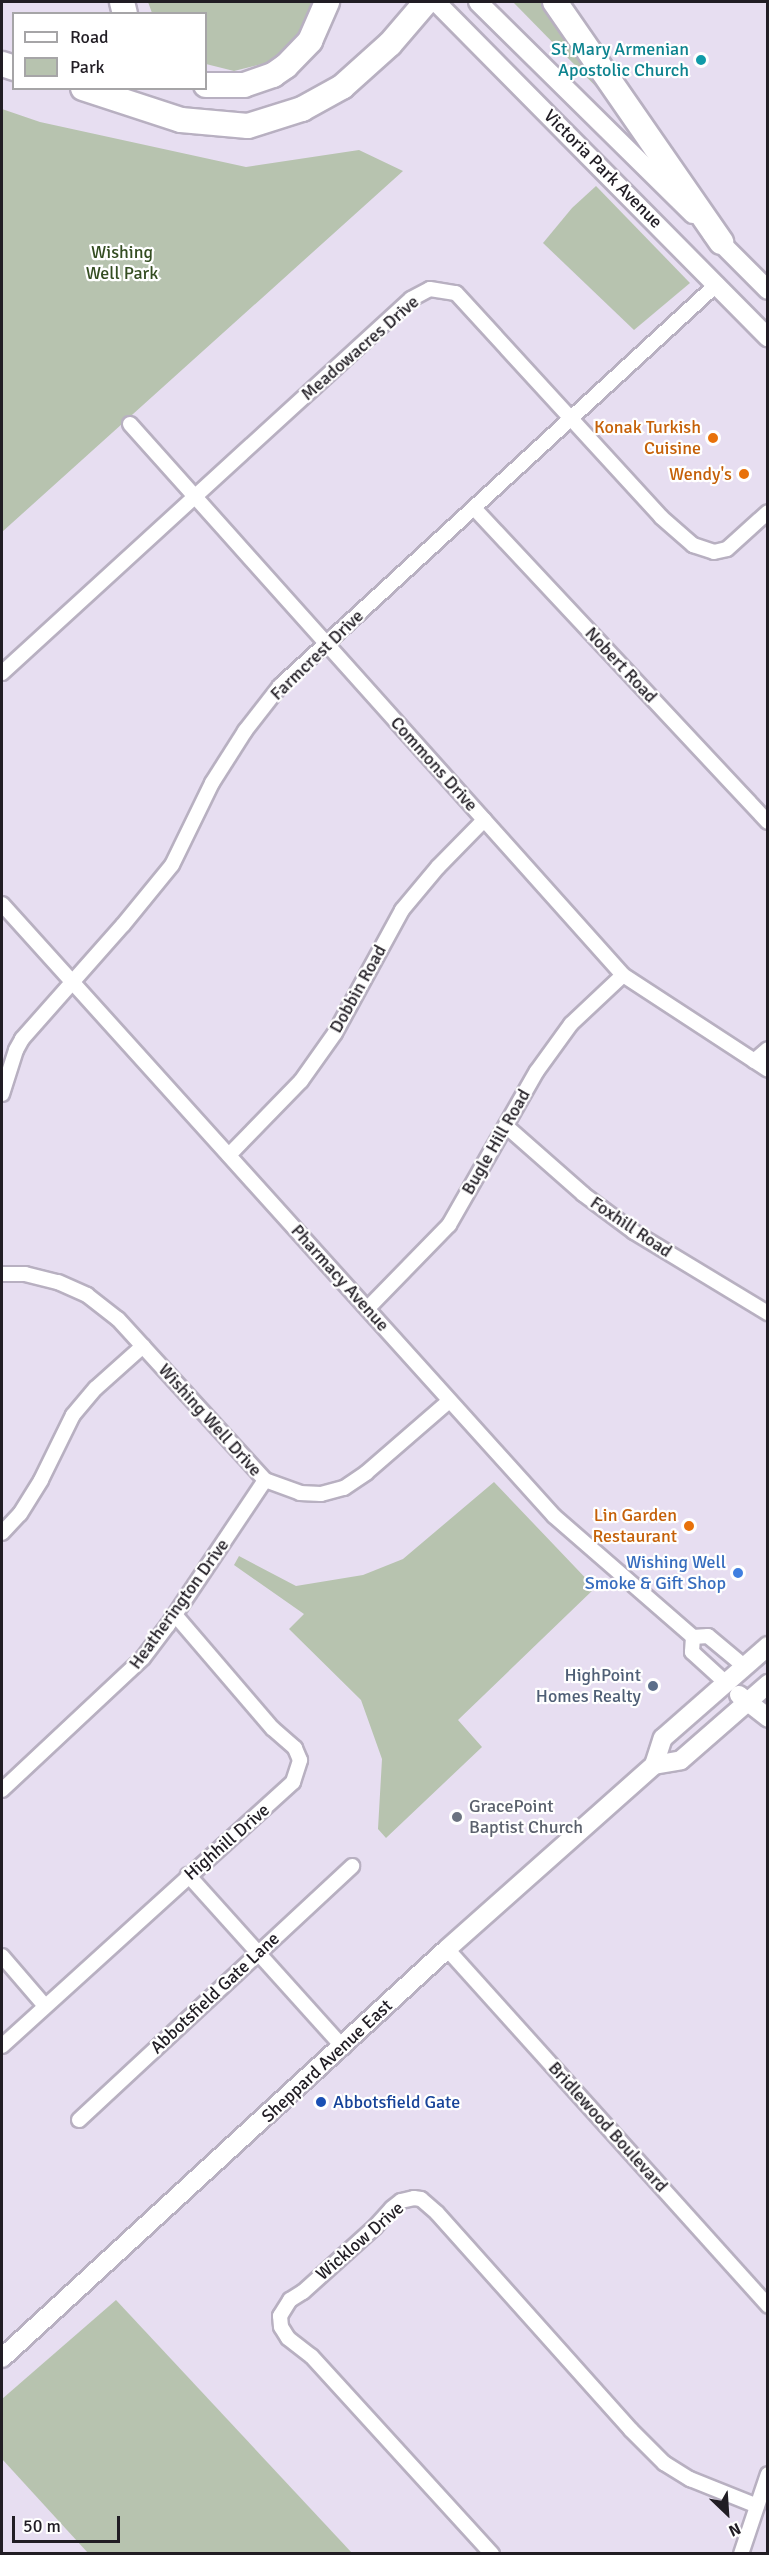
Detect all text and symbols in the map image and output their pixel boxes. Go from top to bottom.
legend [12,12,207,90]
text: Road [70,26,109,48]
place label: St Mary Armenian Apostolic Church [551,39,689,82]
marker: St Mary Armenian Apostolic Church [694,53,708,67]
text: Park [70,56,105,78]
street label: Victoria Park Avenue [539,105,667,233]
park label: Wishing Well Park [86,242,158,284]
street label: Meadowacres Drive [297,291,423,405]
place label: Konak Turkish Cuisine [594,417,701,460]
marker: Konak Turkish Cuisine [706,431,720,445]
place label: Wendy's [669,463,732,485]
marker: Wendy's [737,467,751,481]
street label: Farmcrest Drive [266,605,368,705]
street label: Nobert Road [580,623,662,707]
street label: Commons Drive [386,712,482,816]
street label: Dobbin Road [325,941,391,1037]
street label: Bugle Hill Road [457,1085,535,1199]
street label: Foxhill Road [586,1192,676,1262]
street label: Pharmacy Avenue [286,1220,394,1336]
street label: Wishing Well Drive [154,1359,266,1481]
place label: Lin Garden Restaurant [593,1505,677,1547]
marker: Lin Garden Restaurant [682,1519,696,1533]
street label: Heatherington Drive [124,1535,234,1673]
place label: Wishing Well Smoke & Gift Shop [585,1552,726,1594]
marker: Wishing Well Smoke & Gift Shop [731,1566,745,1580]
place label: HighPoint Homes Realty [536,1665,641,1708]
marker: HighPoint Homes Realty [646,1679,660,1693]
place label: GracePoint Baptist Church [469,1796,583,1838]
street label: Highhill Drive [180,1799,274,1885]
marker: GracePoint Baptist Church [450,1810,464,1824]
street label: Abbotsfield Gate Lane [146,1928,284,2058]
street label: Sheppard Avenue East [257,1995,397,2127]
street label: Bridlewood Boulevard [544,2057,672,2197]
place label: Abbotsfield Gate [333,2091,460,2113]
marker: Abbotsfield Gate [314,2095,328,2109]
street label: Wicklow Drive [312,2197,408,2285]
north arrow [697,2483,757,2543]
scale bar [15,2504,123,2542]
text: 50 m [23,2515,61,2537]
text: N [725,2518,744,2541]

